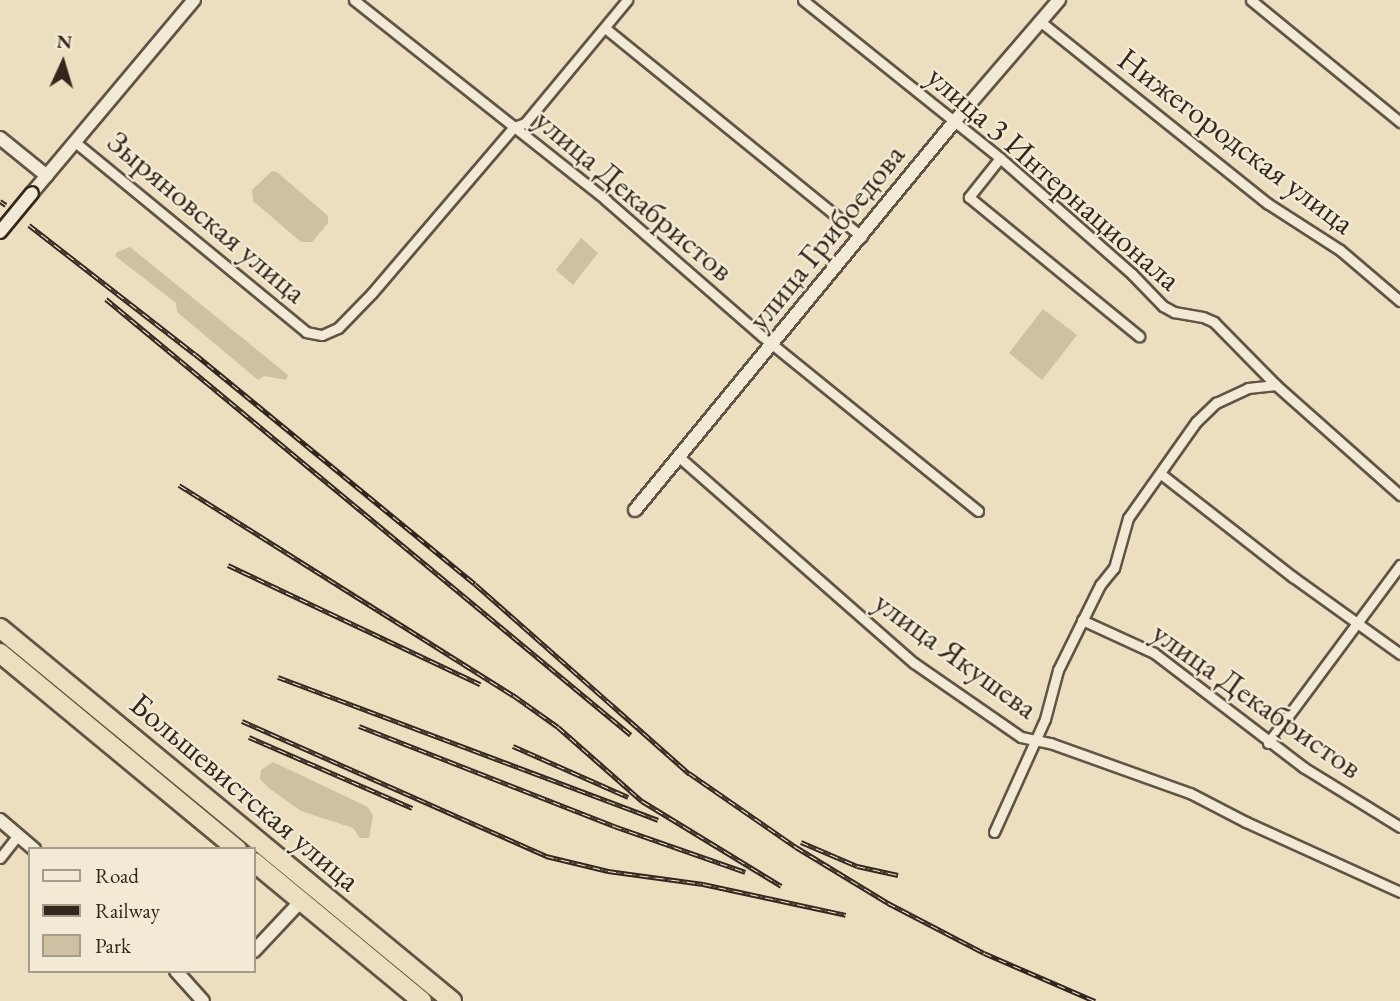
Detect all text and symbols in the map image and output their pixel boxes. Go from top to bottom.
north arrow [28,28,98,98]
text: N [56,29,73,55]
street label: Нижегородская улица [1110,40,1362,242]
street label: улица 3 Интернационала [919,57,1189,299]
street label: улица Декабристов [527,101,741,289]
street label: Зыряновская улица [100,123,314,311]
street label: улица Грибоедова [739,136,913,338]
street label: улица Якушева [867,583,1045,727]
street label: улица Декабристов [1145,613,1369,787]
street label: Большевистская улица [122,685,368,899]
legend [28,847,256,973]
text: Road [95,862,139,889]
text: Railway [95,897,160,924]
text: Park [95,932,131,959]

